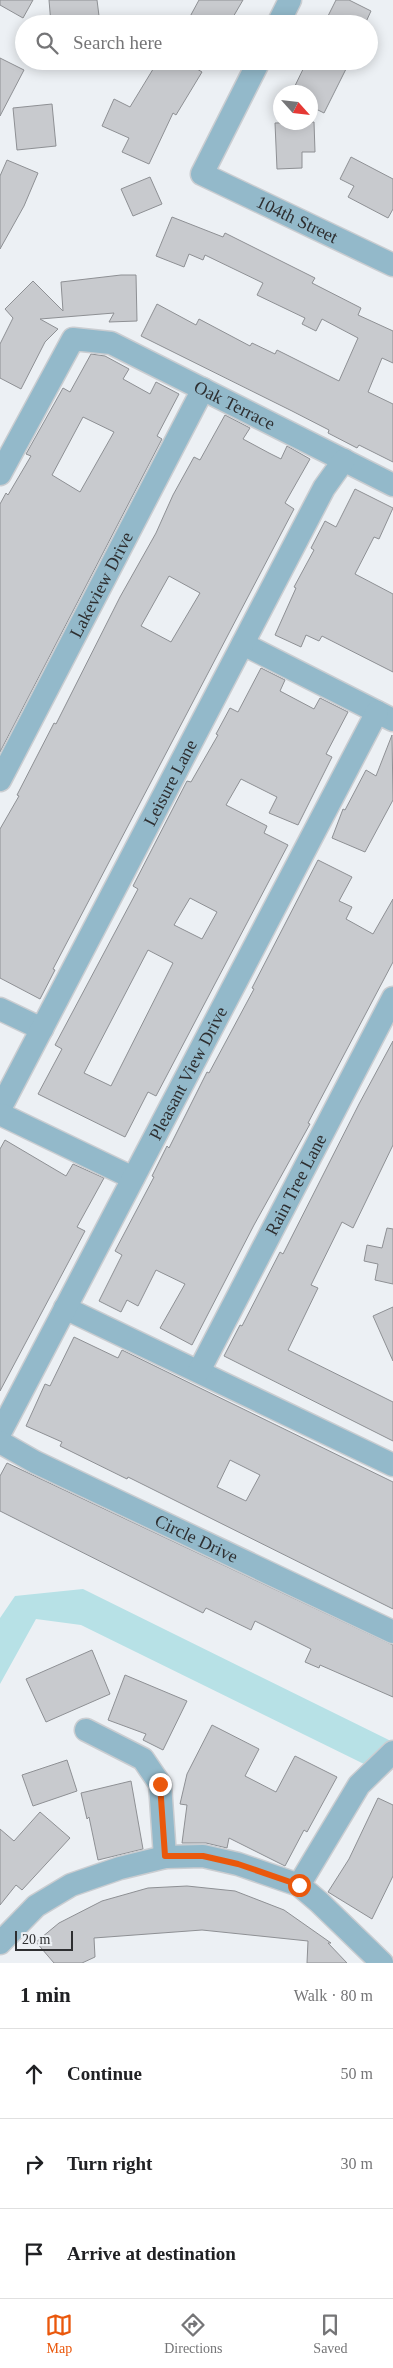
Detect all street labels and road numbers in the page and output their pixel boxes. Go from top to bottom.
street label: 104th Street [253,191,341,247]
street label: Oak Terrace [191,377,278,434]
street label: Lakeview Drive [66,528,137,641]
street label: Leisure Lane [139,736,201,829]
street label: Pleasant View Drive [145,1003,231,1143]
street label: Rain Tree Lane [261,1131,330,1239]
street label: Circle Drive [152,1510,241,1567]

